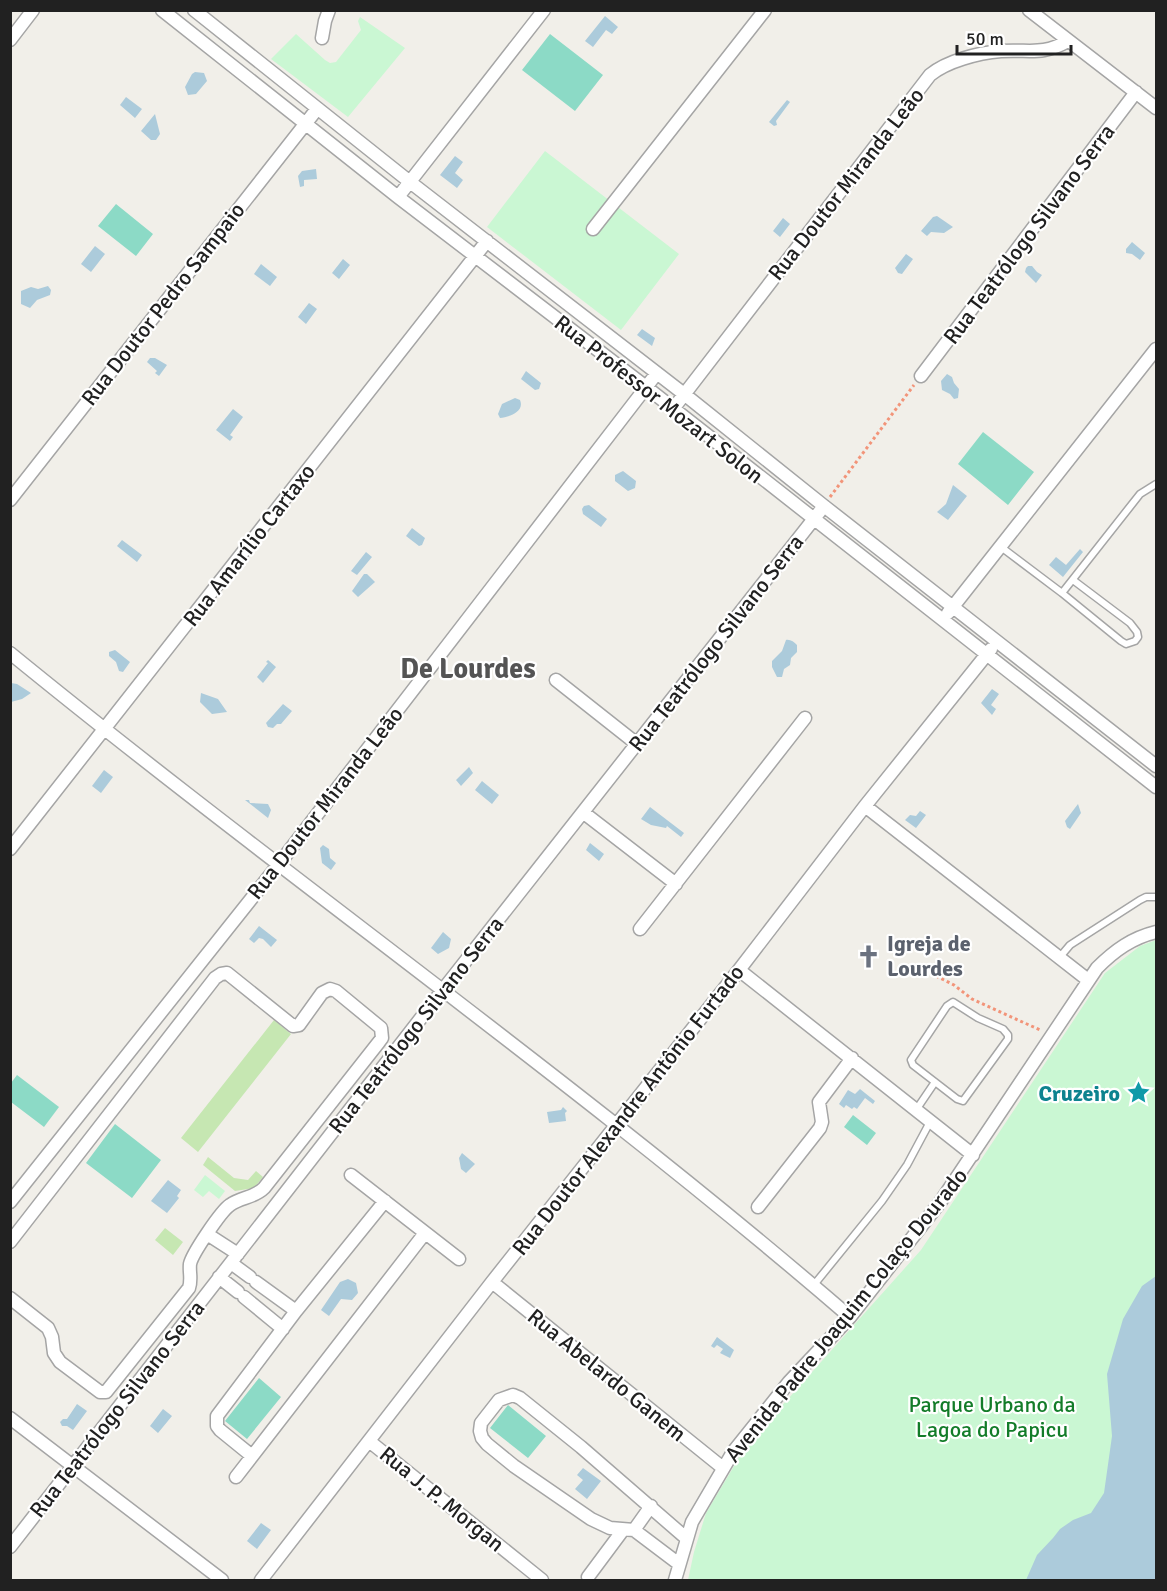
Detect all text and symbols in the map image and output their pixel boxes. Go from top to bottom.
scale bar [957,18,1071,56]
text: 50 m [966,28,1004,50]
street label: Rua Doutor Miranda Leão [762,82,930,286]
street label: Rua Teatrólogo Silvano Serra [937,119,1121,349]
street label: Rua Doutor Pedro Sampaio [75,197,251,411]
street label: Rua Professor Mozart Solon [549,309,769,489]
street label: Rua Amarílio Cartaxo [177,458,321,632]
street label: Rua Teatrólogo Silvano Serra [623,529,809,757]
district label: De Lourdes [400,652,536,686]
street label: Rua Doutor Miranda Leão [241,701,409,905]
street label: Rua Teatrólogo Silvano Serra [323,911,509,1139]
place label: Igreja de Lourdes [887,930,971,982]
church icon: Igreja de Lourdes [856,943,882,969]
street label: Rua Doutor Alexandre Antônio Furtado [506,959,750,1261]
place label: Cruzeiro [1039,1080,1120,1107]
place icon: Cruzeiro [1125,1080,1151,1106]
street label: Avenida Padre Joaquim Colaço Dourado [719,1163,973,1467]
street label: Rua Teatrólogo Silvano Serra [24,1295,210,1523]
street label: Rua Abelardo Ganem [522,1303,692,1447]
park label: Parque Urbano da Lagoa do Papicu [908,1391,1076,1443]
street label: Rua J. P. Morgan [374,1440,510,1558]

